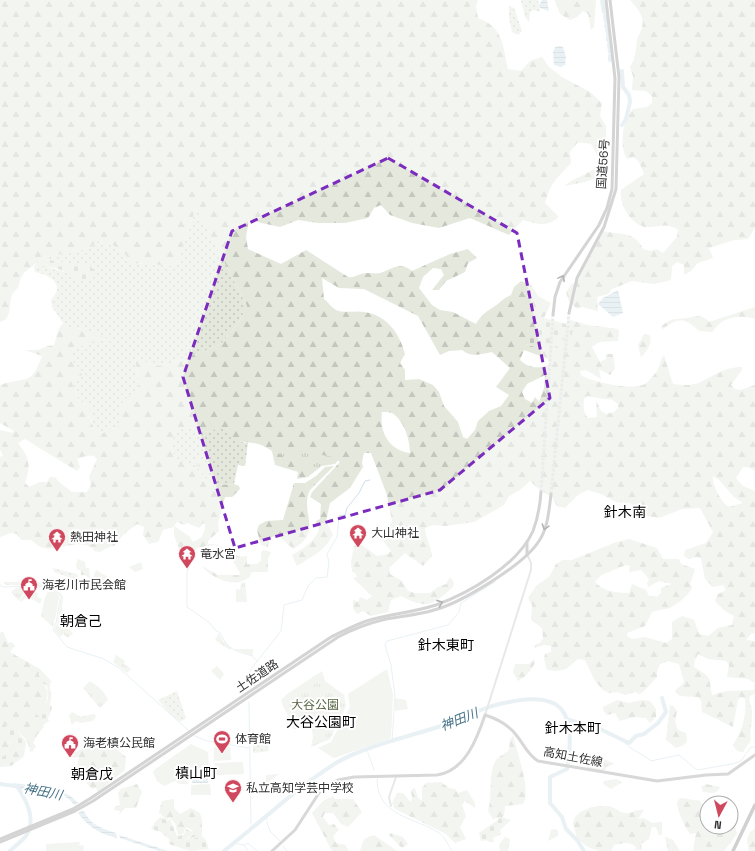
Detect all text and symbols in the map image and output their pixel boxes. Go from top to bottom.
street label: 国道56号 [593,138,613,190]
one-way arrow [558,274,565,282]
district label: 針木南 [604,503,646,521]
temple icon: 大山神社 [348,523,368,548]
one-way arrow [541,523,550,530]
place label: 大山神社 [371,525,419,541]
temple icon: 熱田神社 [47,527,67,552]
place label: 熱田神社 [70,529,118,545]
temple icon: 竜水宮 [177,544,197,569]
place label: 竜水宮 [200,546,236,562]
public building icon: 海老川市民会館 [19,575,39,600]
place label: 海老川市民会館 [42,577,126,593]
one-way arrow [437,599,444,607]
district label: 朝倉己 [60,612,102,630]
district label: 針木東町 [418,636,474,654]
street label: 土佐道路 [233,656,281,696]
park label: 大谷公園 [291,697,339,713]
water label: 神田川 [438,704,482,734]
district label: 大谷公園町 [286,713,356,731]
district label: 針木本町 [545,719,601,737]
sports icon: 体育館 [212,729,232,754]
place label: 体育館 [235,731,271,747]
public building icon: 海老槙公民館 [60,733,80,758]
place label: 海老槙公民館 [83,735,155,751]
street label: 高知土佐線 [542,743,604,771]
district label: 槙山町 [175,764,217,782]
district label: 朝倉戊 [71,765,113,783]
school or university icon: 私立高知学芸中学校 [223,778,243,803]
water label: 神田川 [22,779,66,804]
place label: 私立高知学芸中学校 [246,780,354,796]
north arrow [699,795,739,835]
text: N [713,818,722,832]

